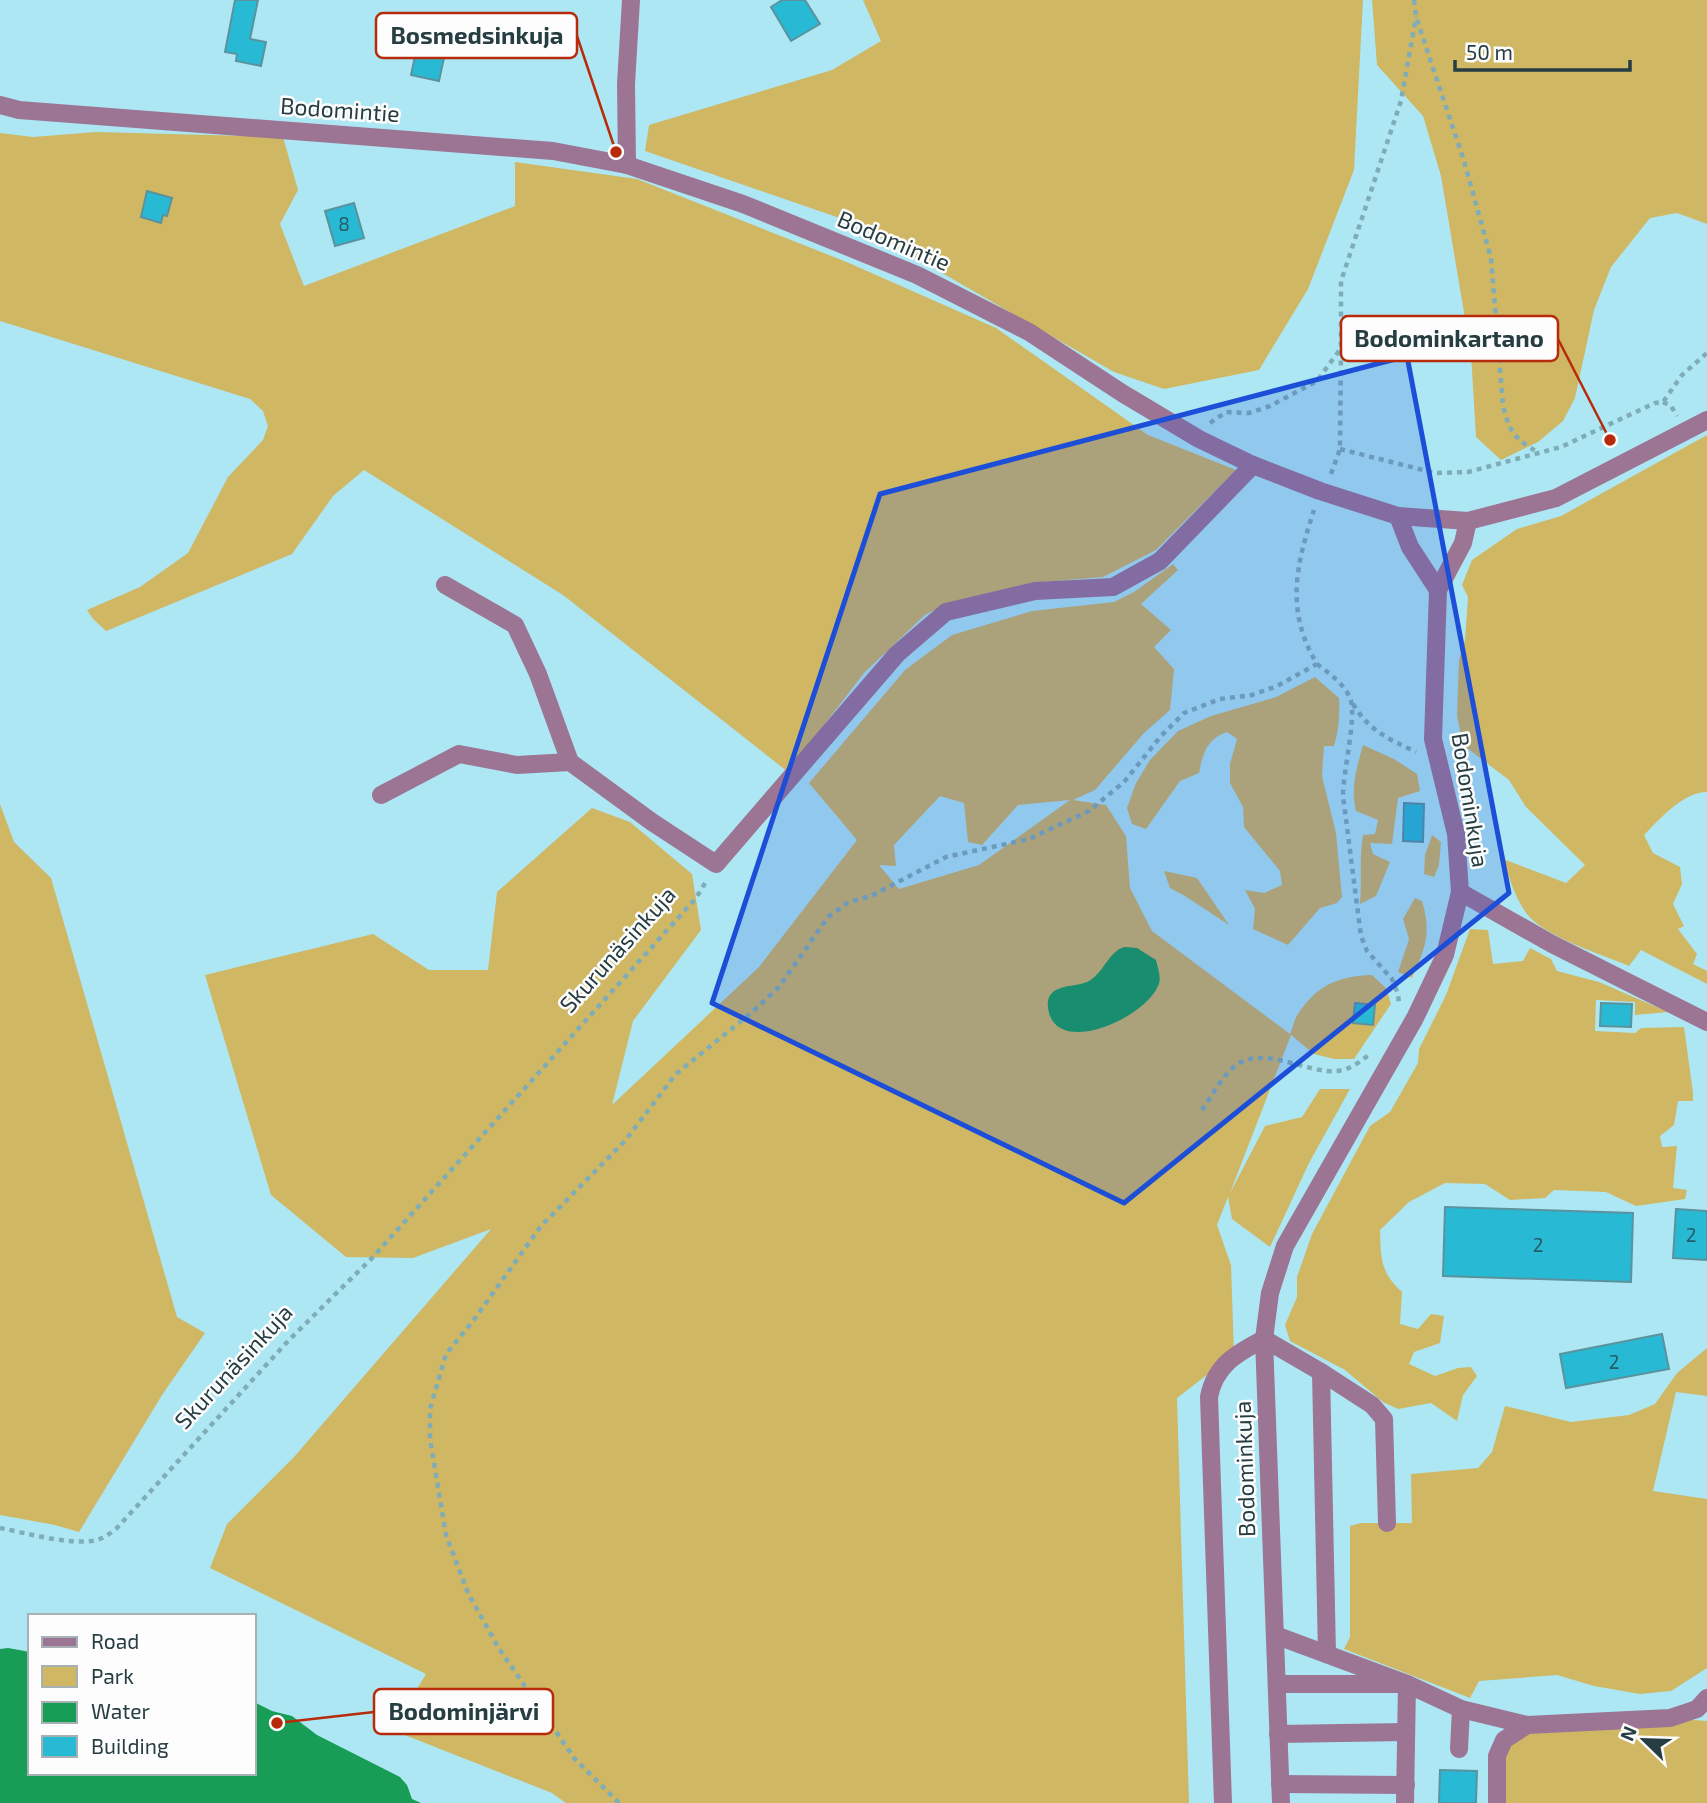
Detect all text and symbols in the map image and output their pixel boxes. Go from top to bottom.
callout: Bosmedsinkuja [376,13,577,58]
text: Bosmedsinkuja [390,20,564,49]
scale bar [1455,28,1630,72]
text: 50 m [1466,39,1513,64]
street label: Bodomintie [279,91,401,127]
street label: Bodomintie [833,204,955,276]
house number: 8 [338,212,350,235]
callout: Bodominkartano [1341,316,1558,361]
text: Bodominkartano [1354,323,1544,352]
street label: Bodominkuja [1447,731,1495,869]
street label: Skurunäsinkuja [553,880,681,1018]
house number: 2 [1686,1223,1696,1246]
house number: 2 [1533,1233,1543,1256]
street label: Skurunäsinkuja [168,1298,298,1434]
house number: 2 [1609,1350,1619,1373]
street label: Bodominkuja [1228,1401,1260,1537]
legend [28,1614,256,1775]
text: Road [91,1628,139,1653]
text: Park [91,1663,134,1688]
callout: Bodominjärvi [374,1689,553,1734]
text: Bodominjärvi [389,1696,539,1725]
text: Water [91,1698,150,1723]
north arrow [1609,1705,1679,1775]
text: N [1615,1722,1641,1744]
text: Building [91,1733,169,1758]

